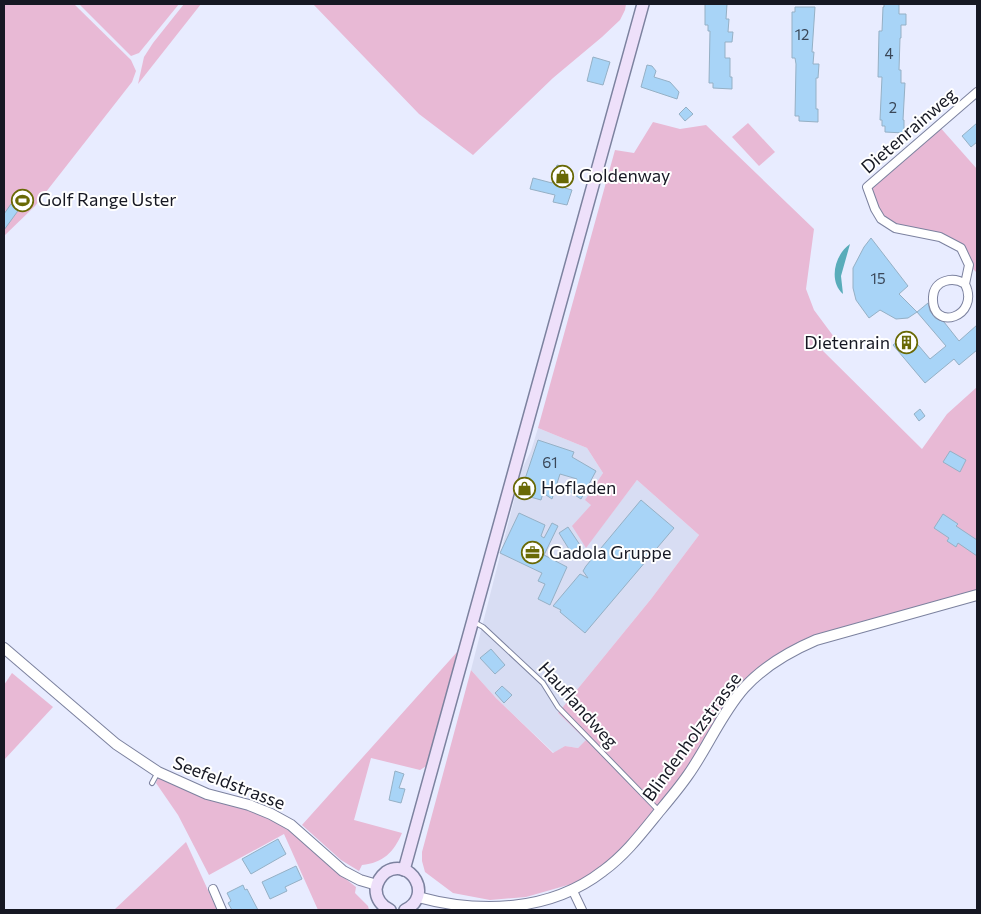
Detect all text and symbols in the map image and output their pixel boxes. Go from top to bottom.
house number: 12 [795,25,809,43]
house number: 4 [885,44,894,62]
street label: Dietenrainweg [856,83,961,178]
house number: 2 [889,98,897,116]
shop icon: Goldenway [551,164,575,188]
place label: Goldenway [579,164,670,186]
sports icon: Golf Range Uster [10,188,34,212]
place label: Golf Range Uster [38,188,177,210]
house number: 15 [870,269,886,287]
place label: Dietenrain [804,331,890,353]
building icon: Dietenrain [894,331,918,355]
house number: 61 [542,453,558,471]
shop icon: Hofladen [513,476,537,500]
place label: Hofladen [541,476,616,498]
office icon: Gadola Gruppe [521,541,545,565]
place label: Gadola Gruppe [549,541,671,563]
street label: Hauflandweg [534,657,623,752]
street label: Blindenholzstrasse [637,668,745,805]
street label: Seefeldstrasse [170,751,289,814]

